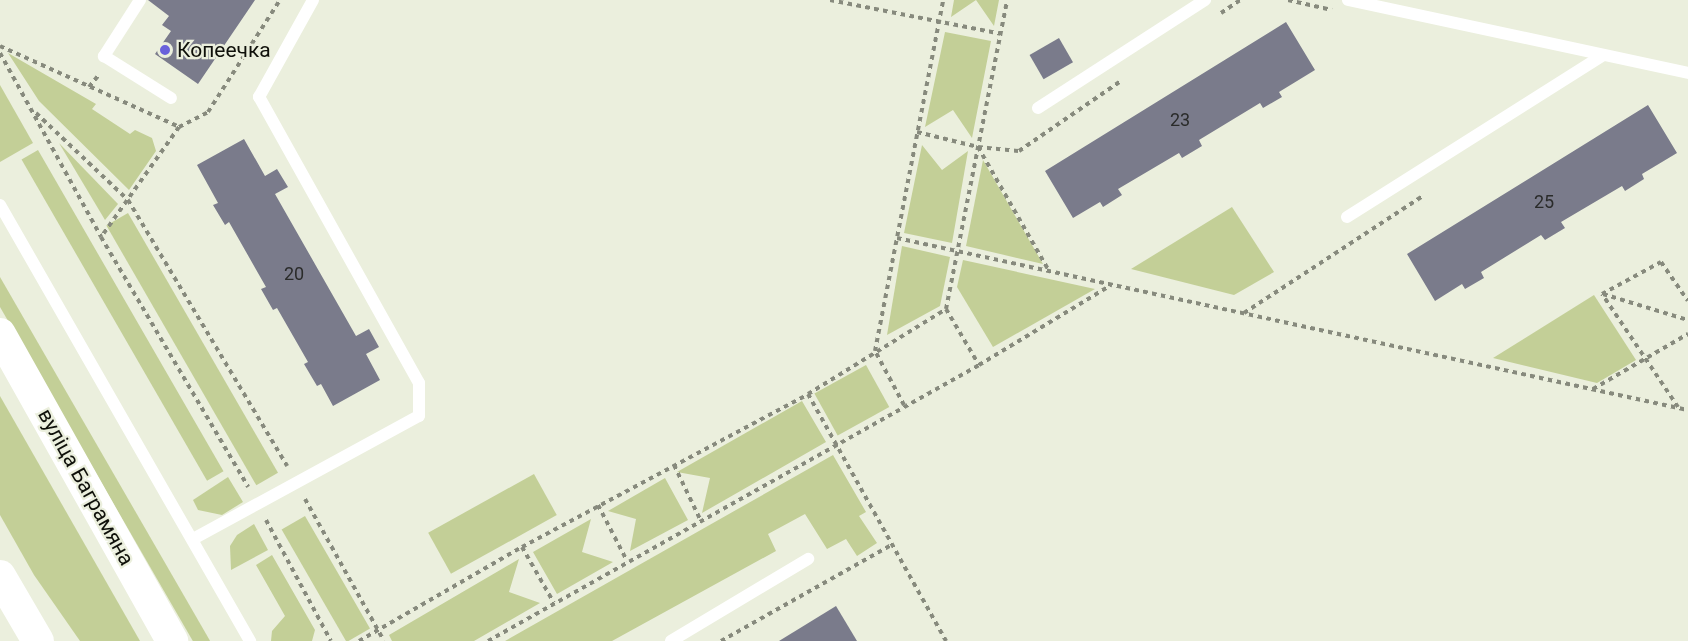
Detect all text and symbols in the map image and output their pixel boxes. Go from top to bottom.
place label: Копеечка [177,37,271,63]
marker: Копеечка [158,43,172,57]
house number: 23 [1170,109,1190,131]
house number: 25 [1534,191,1554,213]
house number: 20 [284,263,304,285]
street label: вуліца Баграмяна [33,404,139,570]

